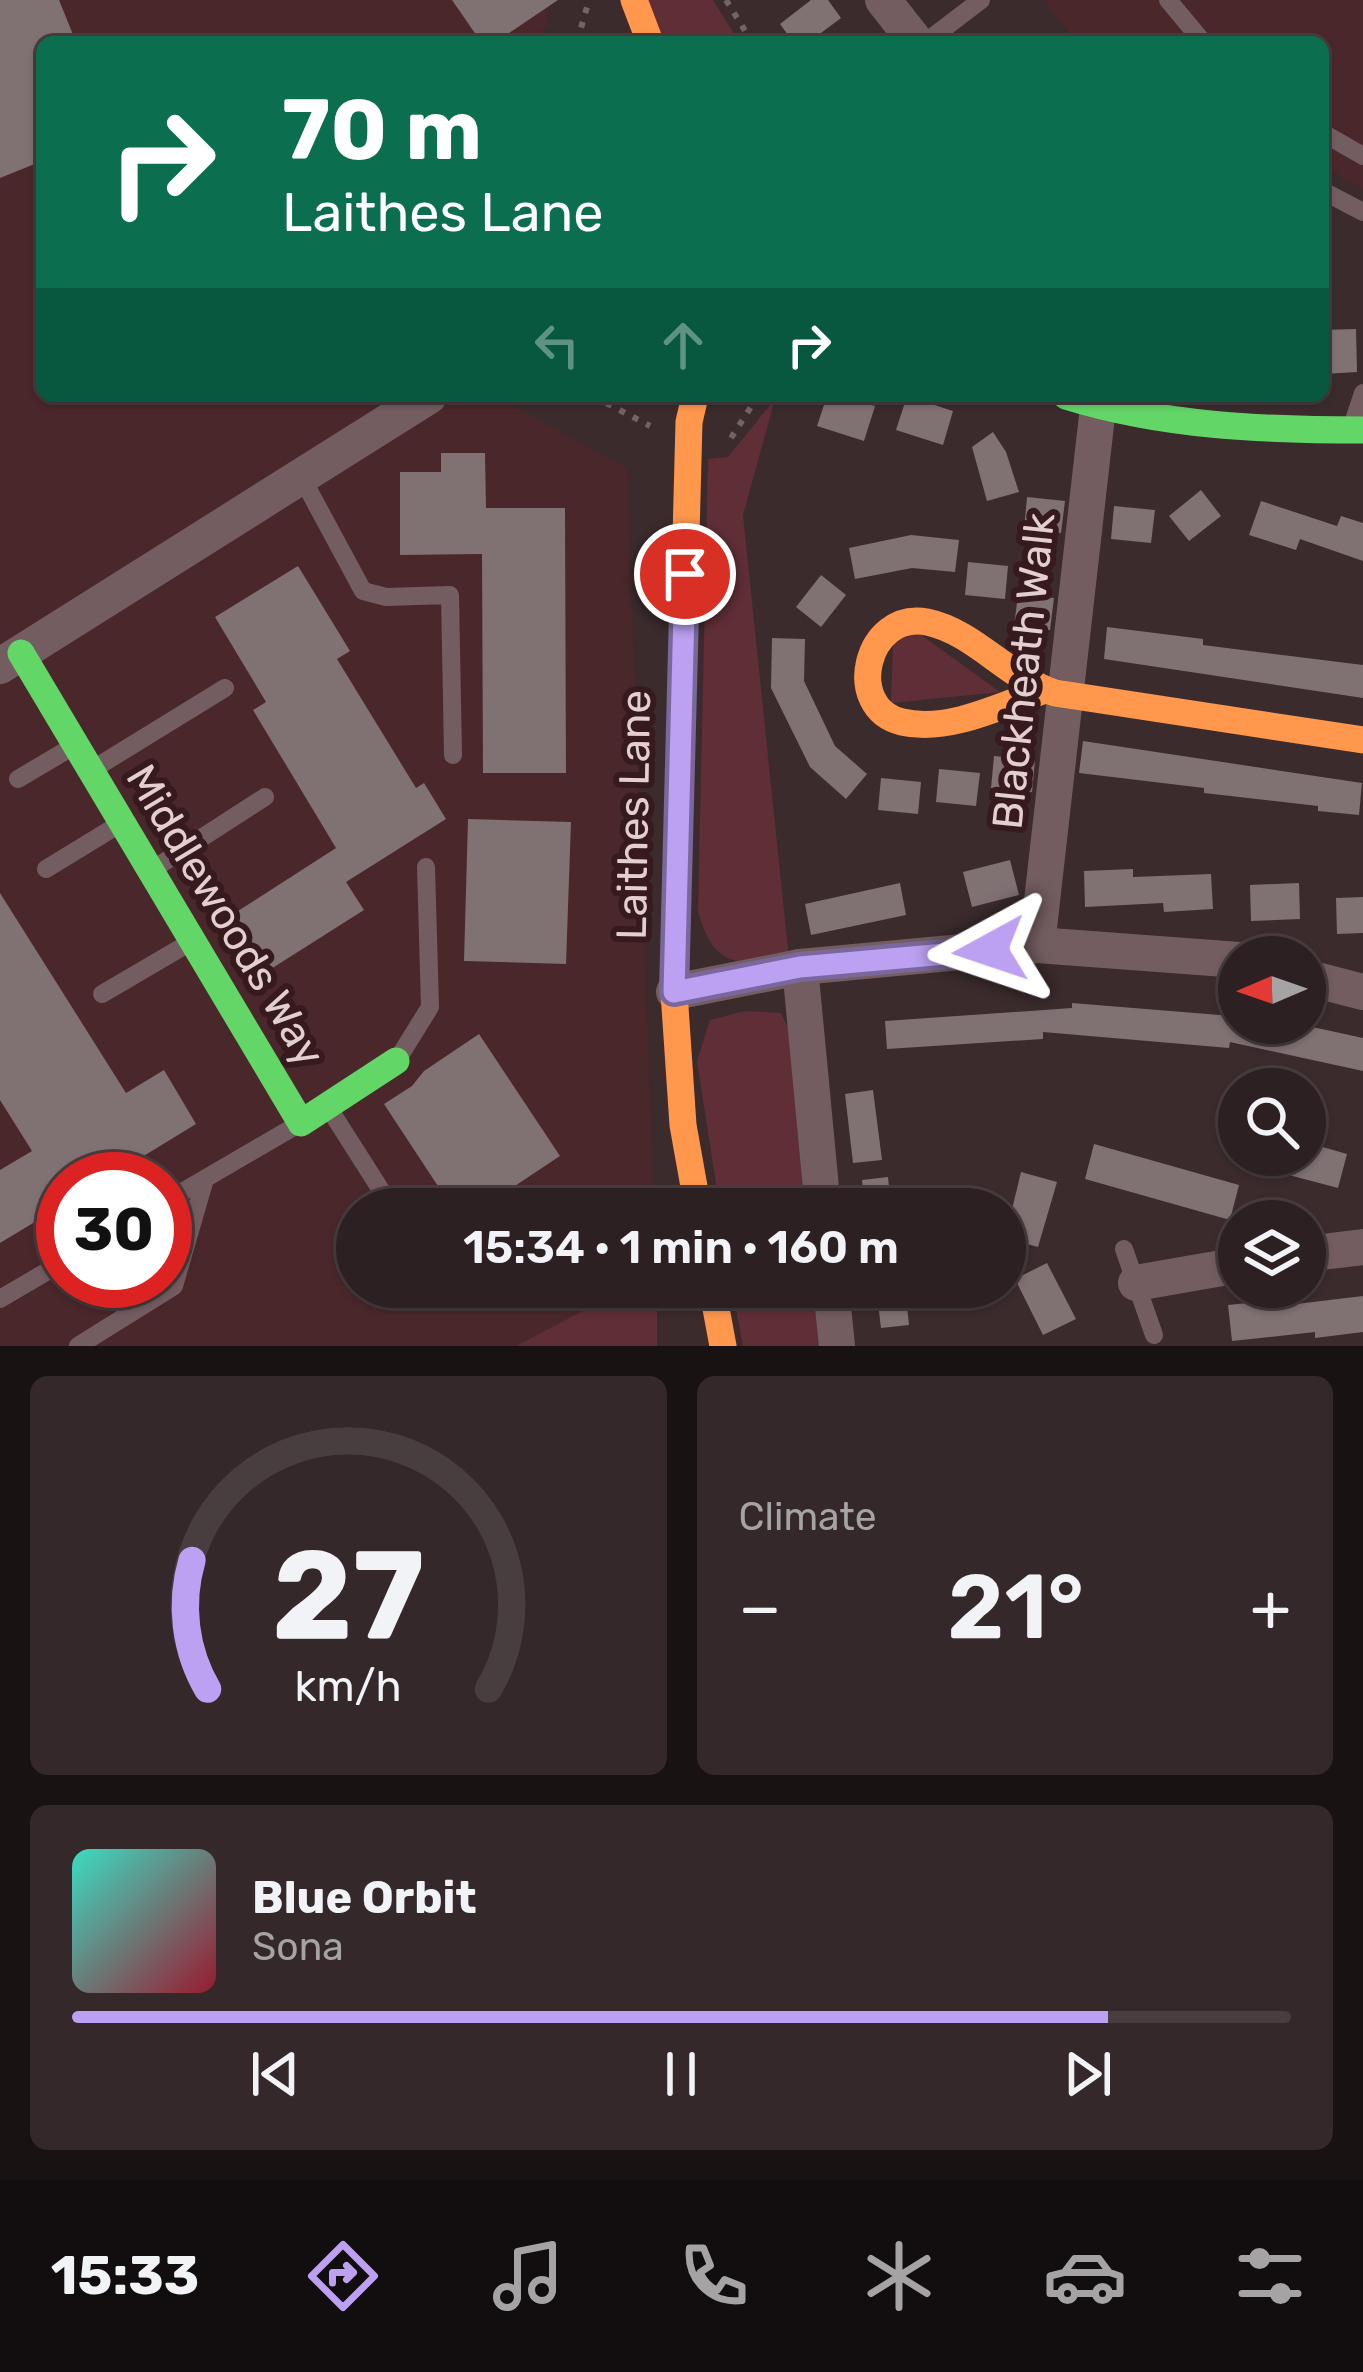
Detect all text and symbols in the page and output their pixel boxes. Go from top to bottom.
text: 70 m [282,80,482,180]
icon: right [84,84,240,240]
text: Laithes Lane [282,181,603,245]
icon: left [524,312,590,378]
icon: ahead [650,312,716,378]
icon: right [776,312,842,378]
street label: Blackheath Walk [983,510,1065,832]
pin [634,523,736,625]
icon: arrive [652,541,718,607]
street label: Laithes Lane [607,690,661,940]
street label: Middlewoods Way [115,756,335,1075]
position arrow [927,887,1053,1013]
north arrow [1218,936,1326,1044]
map controls [1218,936,1326,1308]
button: search [1218,1068,1326,1176]
speed limit sign: 30 [36,1152,192,1308]
button: layers [1218,1200,1326,1308]
text: 15:34 · 1 min · 160 m [463,1221,899,1274]
text: Climate [739,1494,877,1540]
text: 27 [272,1521,425,1669]
text: 21° [947,1554,1084,1661]
text: − [739,1568,781,1647]
text: + [1250,1568,1291,1647]
text: km/h [295,1660,402,1711]
text: Blue Orbit [252,1871,476,1924]
text: Sona [252,1924,344,1970]
icon: previous [242,2041,308,2107]
icon: pause [648,2041,714,2107]
icon: next [1055,2041,1121,2107]
icon: directions [301,2234,385,2318]
icon: music [486,2234,570,2318]
icon: phone [672,2234,756,2318]
icon: climate [857,2234,941,2318]
icon: car [1043,2234,1127,2318]
icon: filters [1228,2234,1312,2318]
text: 15:33 [51,2244,199,2308]

